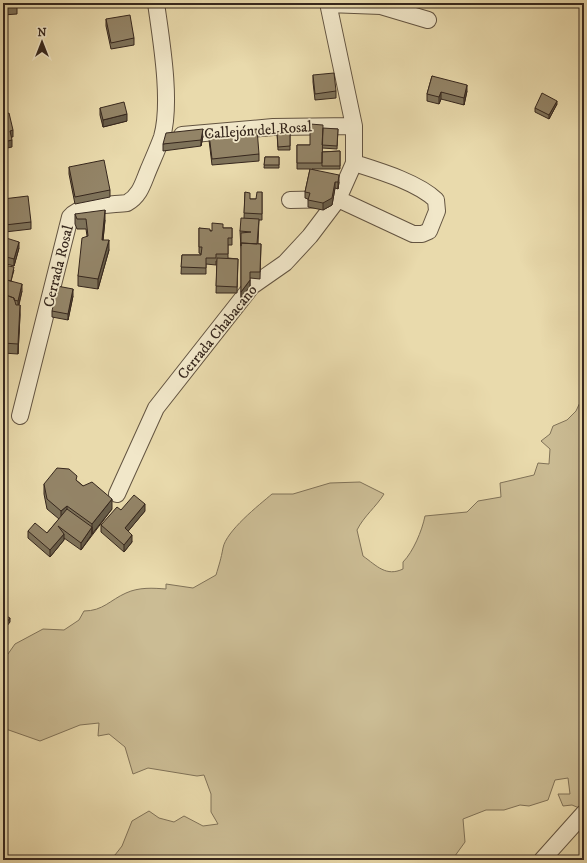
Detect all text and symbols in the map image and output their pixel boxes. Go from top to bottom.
north arrow [22,22,62,62]
text: N [37,26,47,40]
street label: Callejón del Rosal [204,117,313,144]
street label: Cerrada Rosal [39,223,78,309]
street label: Cerrada Chabacano [173,281,261,383]

